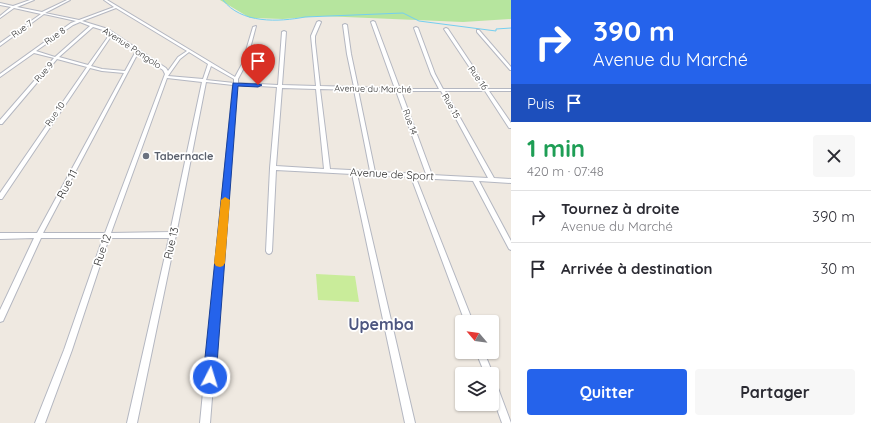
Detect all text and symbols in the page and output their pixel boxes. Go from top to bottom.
text: 390 m [593,13,675,48]
icon: right [527,16,579,68]
street label: Rue 7 [9,17,35,40]
street label: Rue 8 [42,24,68,47]
street label: Avenue Pongolo [101,25,164,71]
pin [241,44,275,85]
text: Avenue du Marché [593,48,748,71]
icon: arrive [247,50,269,72]
street label: Rue 9 [32,59,56,84]
street label: Rue 16 [466,64,491,92]
street label: Avenue du Marché [334,82,412,95]
street label: Rue 15 [440,91,463,120]
icon: arrive [563,92,585,114]
text: Puis [527,94,555,113]
street label: Rue 10 [42,99,67,128]
street label: Rue 14 [401,107,420,136]
text: 1 min [527,133,585,163]
button: close [813,135,855,177]
place label: Tabernacle [154,149,214,163]
marker: Tabernacle [141,151,151,161]
text: 420 m · 07:48 [527,163,604,179]
street label: Avenue de Sport [350,165,435,183]
street label: Rue 11 [54,167,80,201]
text: Tournez à droite [561,199,680,218]
icon: right [527,206,549,228]
text: 390 m [812,207,855,226]
text: Avenue du Marché [561,218,673,234]
street label: Rue 13 [161,225,182,260]
street label: Rue 12 [90,232,114,268]
icon: arrive [527,258,549,280]
text: Arrivée à destination [561,259,713,278]
text: 30 m [820,259,855,278]
district label: Upemba [348,314,414,334]
north arrow [455,315,499,359]
map controls [455,315,499,411]
position arrow [189,356,231,398]
button: layers [455,367,499,411]
button: Quitter [527,369,687,415]
button: Partager [695,369,855,415]

